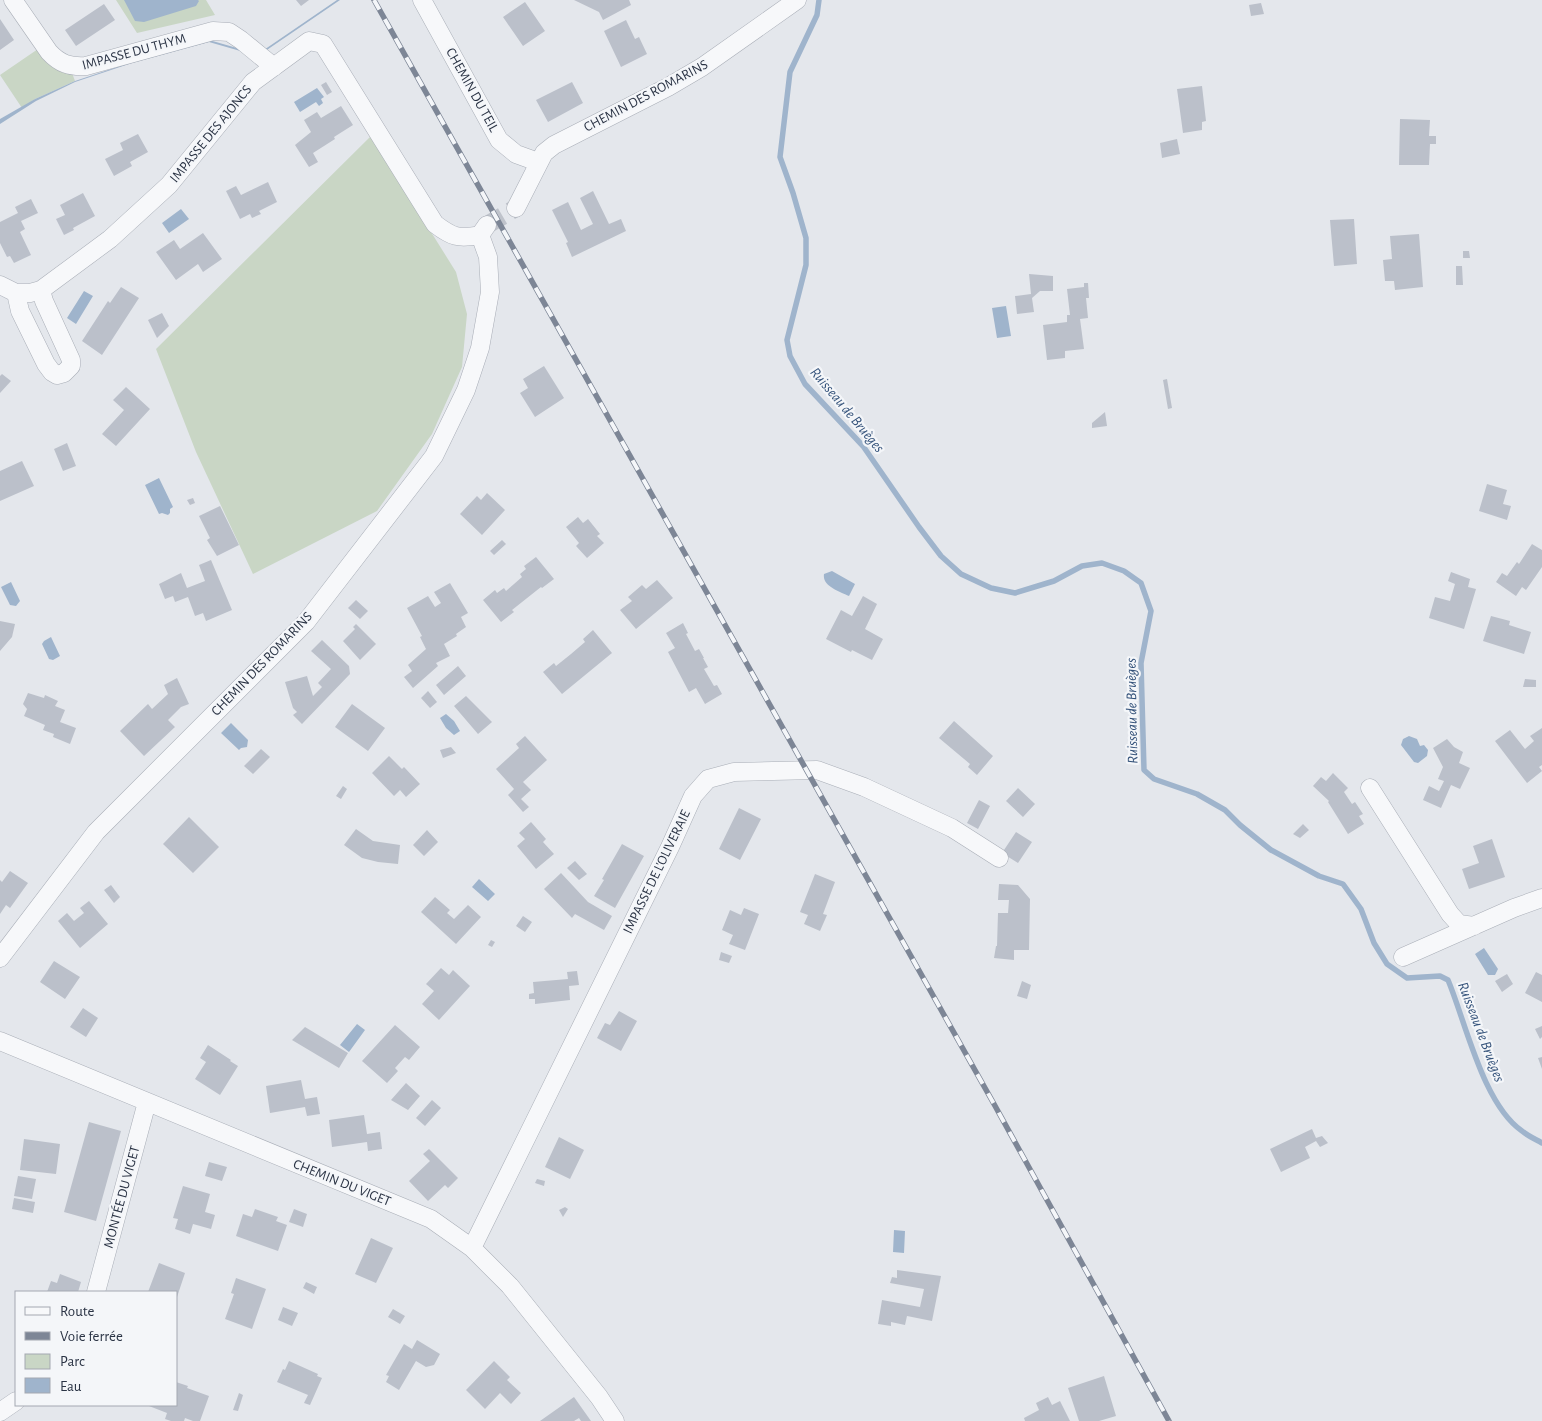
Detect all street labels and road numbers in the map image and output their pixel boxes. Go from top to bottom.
street label: IMPASSE DU THYM [81,31,187,73]
street label: CHEMIN DU TEIL [443,46,501,134]
street label: CHEMIN DES ROMARINS [582,57,710,135]
street label: IMPASSE DES AJONCS [168,83,254,185]
street label: CHEMIN DES ROMARINS [209,609,315,719]
street label: IMPASSE DE L'OLIVERAIE [621,808,693,936]
street label: MONTÉE DU VIGET [99,1143,142,1250]
street label: CHEMIN DU VIGET [291,1157,393,1209]

